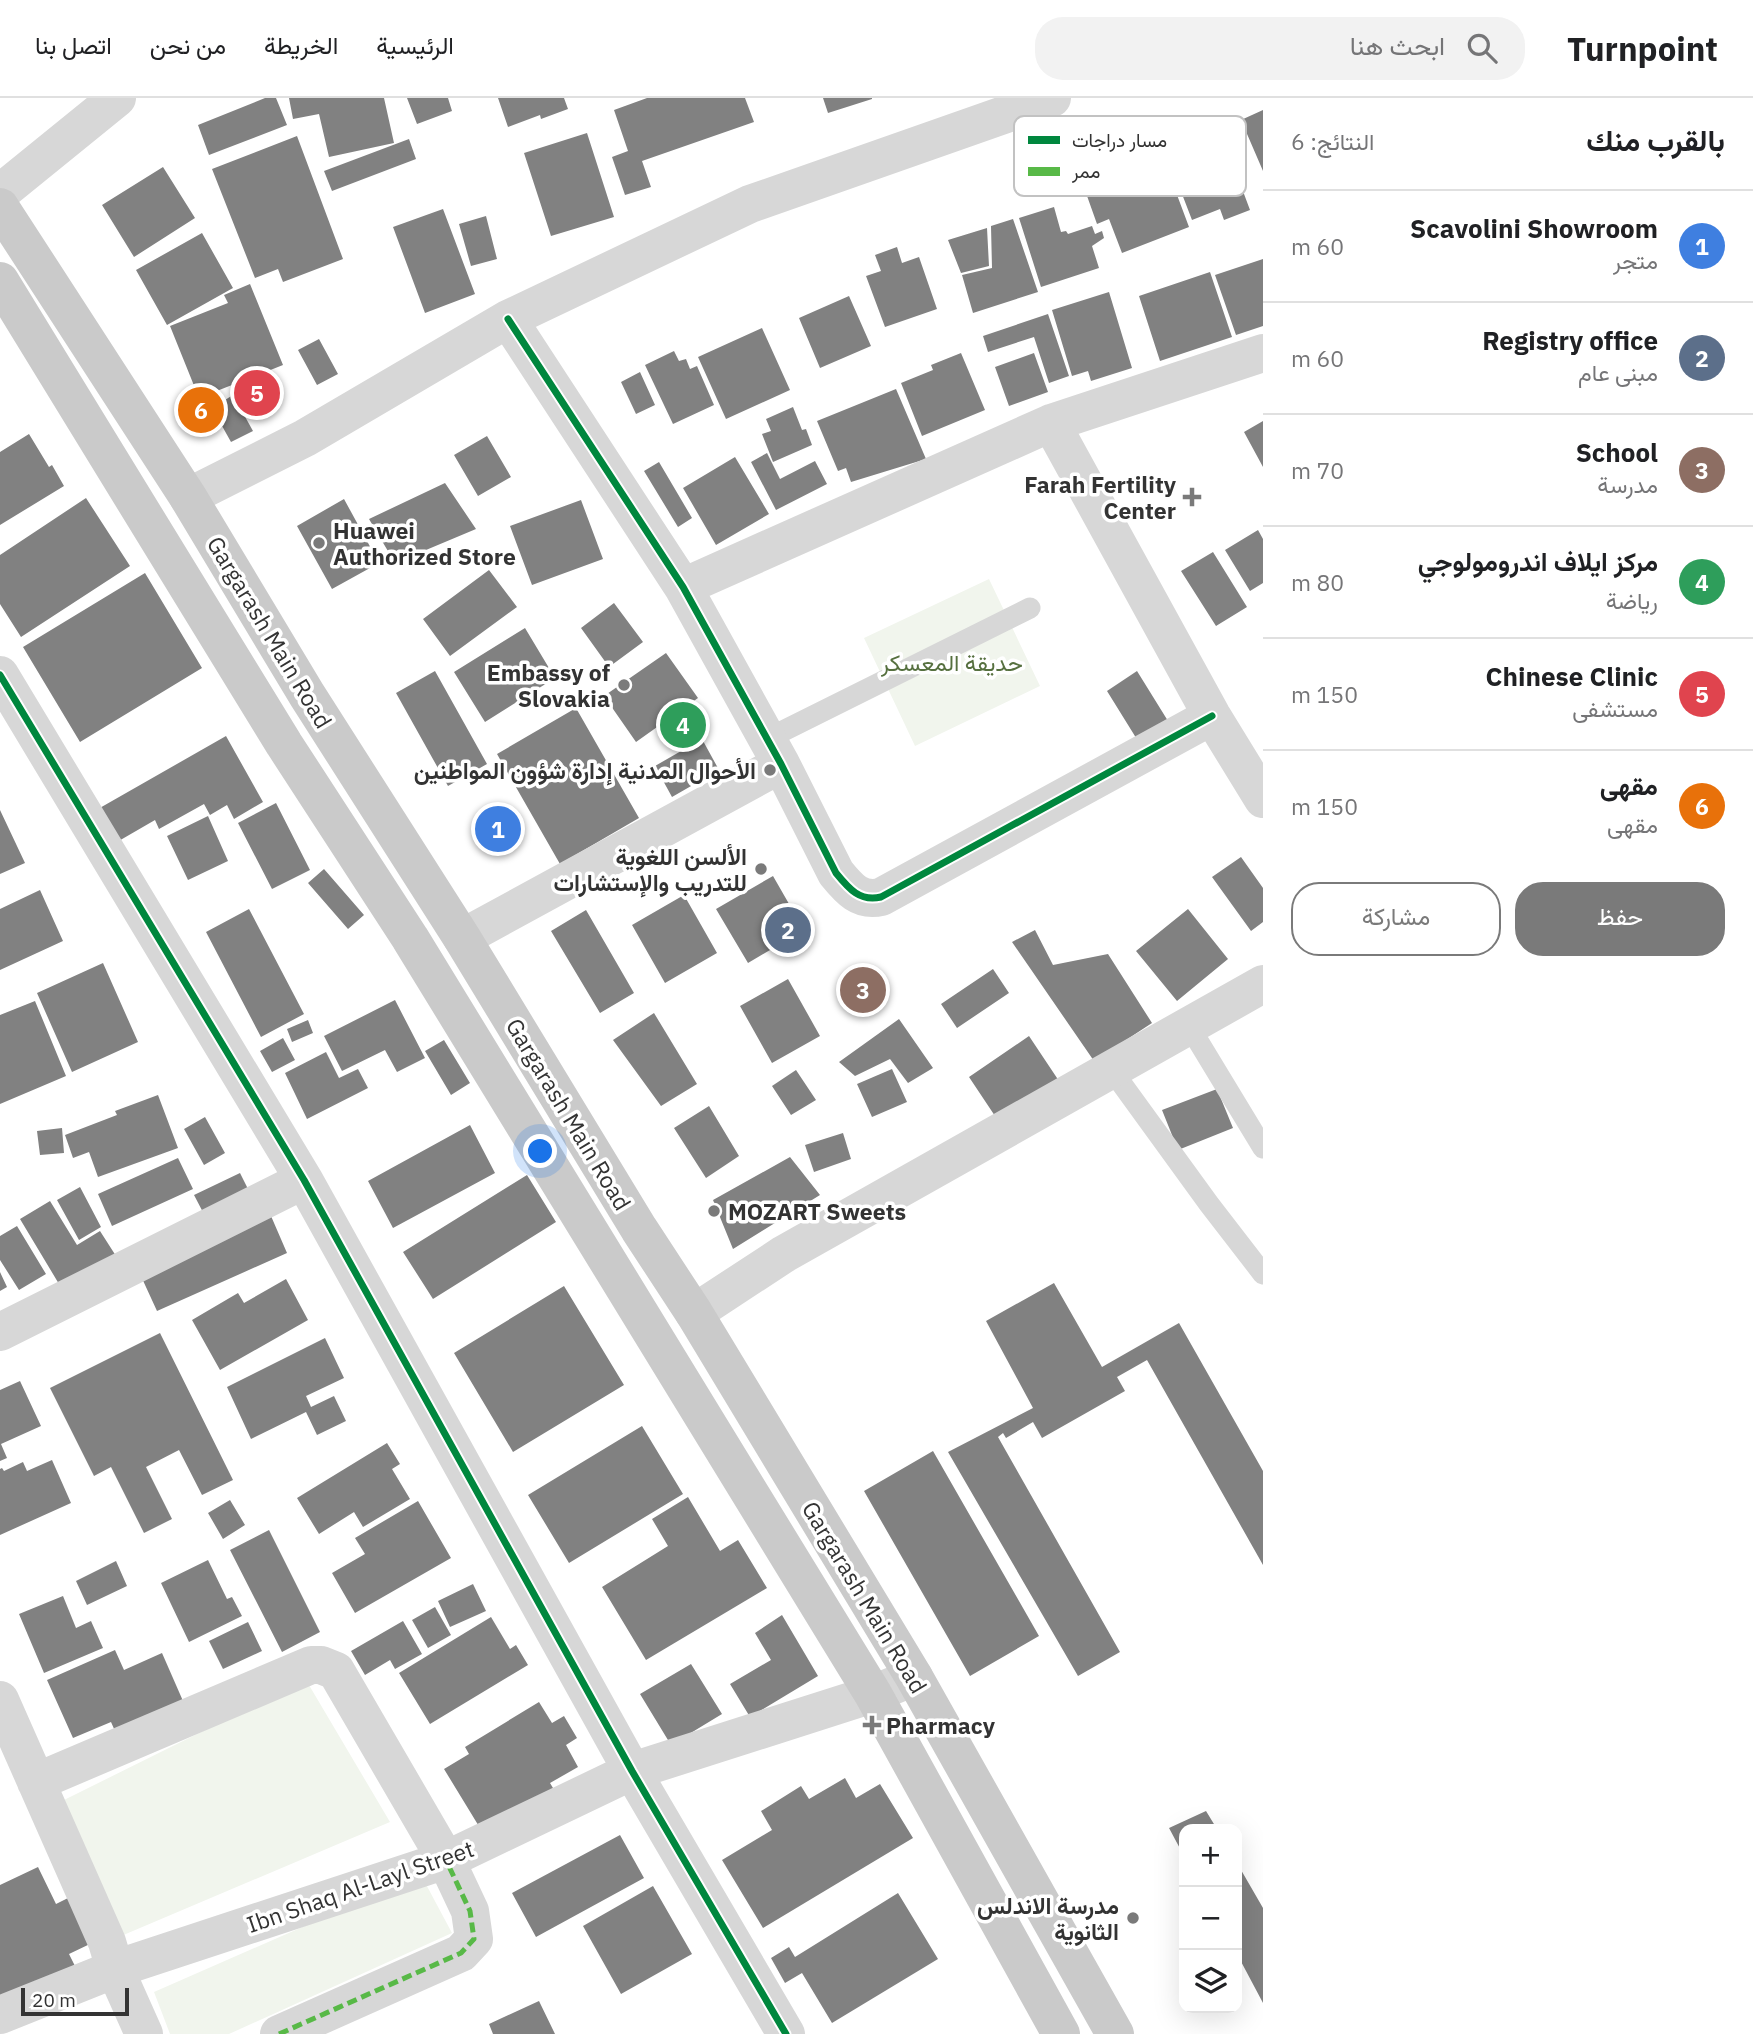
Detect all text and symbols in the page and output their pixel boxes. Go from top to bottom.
search box [1035,17,1525,80]
text: Turnpoint [1567,27,1718,70]
text: ابحث هنا [1350,28,1445,62]
text: اتصل بنا [35,29,112,61]
text: من نحن [150,29,226,61]
text: الخريطة [264,29,338,61]
text: الرئيسية [376,29,454,61]
icon: search [1463,29,1501,67]
legend [1014,116,1246,196]
text: بالقرب منك [1586,120,1725,159]
text: النتائج: 6 [1291,126,1374,156]
text: مسار دراجات [1072,128,1167,152]
text: ممر [1071,159,1100,183]
text: Scavolini Showroom [1410,211,1658,245]
text: 60 m [1291,231,1344,261]
text: 1 [1695,231,1709,261]
text: متجر [1613,245,1658,275]
text: Registry office [1482,323,1658,357]
text: 60 m [1291,343,1344,373]
text: 2 [1695,343,1709,373]
text: مبنى عام [1578,357,1658,387]
pin: 5 [234,367,280,419]
pin: 6 [178,384,224,436]
text: School [1576,435,1658,469]
text: 70 m [1291,455,1344,485]
text: 3 [1695,455,1709,485]
place label: Farah Fertility Center [1024,469,1177,525]
text: مدرسة [1597,469,1658,499]
marker: Farah Fertility Center [1182,487,1202,507]
place label: Huawei Authorized Store [333,515,516,571]
street label: Gargarash Main Road [201,530,339,734]
marker: Huawei Authorized Store [311,535,327,551]
text: مركز ايلاف اندرومولوجي [1418,544,1658,578]
text: 80 m [1291,567,1344,597]
text: 4 [1695,567,1709,597]
text: رياضة [1606,585,1658,615]
park label: حديقة المعسكر [880,647,1023,678]
place label: Embassy of Slovakia [487,657,610,713]
text: Chinese Clinic [1486,659,1658,693]
marker: Embassy of Slovakia [616,677,632,693]
text: 150 m [1291,679,1358,709]
text: 5 [1695,679,1709,709]
text: مستشفى [1572,693,1658,723]
pin: 4 [660,699,706,751]
place label: الأحوال المدنية إدارة شؤون المواطنين [414,755,756,786]
marker: الأحوال المدنية إدارة شؤون المواطنين [762,762,778,778]
text: مقهى [1600,768,1658,802]
text: 150 m [1291,791,1358,821]
text: 6 [1695,791,1709,821]
pin: 1 [475,803,521,855]
text: مقهى [1607,809,1658,839]
place label: الألسن اللغوية للتدريب والإستشارات [553,841,747,898]
marker: الألسن اللغوية للتدريب والإستشارات [753,861,769,877]
button: مشاركة [1291,882,1501,956]
button: حفظ [1515,882,1725,956]
pin: 2 [765,904,811,956]
pin: 3 [840,964,886,1016]
street label: Gargarash Main Road [500,1012,638,1216]
your location [523,1134,557,1168]
place label: MOZART Sweets [728,1196,906,1226]
marker: MOZART Sweets [706,1203,722,1219]
street label: Gargarash Main Road [796,1495,934,1699]
place label: Pharmacy [886,1710,996,1740]
marker: Pharmacy [864,1717,880,1733]
map controls [1179,1824,1242,2013]
button: + [1179,1824,1242,1887]
street label: Ibn Shaq Al-Layl Street [242,1833,478,1939]
button: − [1179,1887,1242,1950]
place label: مدرسة الاندلس الثانوية [977,1890,1119,1947]
marker: مدرسة الاندلس الثانوية [1125,1910,1141,1926]
button: layers [1179,1950,1242,2013]
scale bar [21,1985,130,2017]
text: 20 m [32,1988,76,2012]

